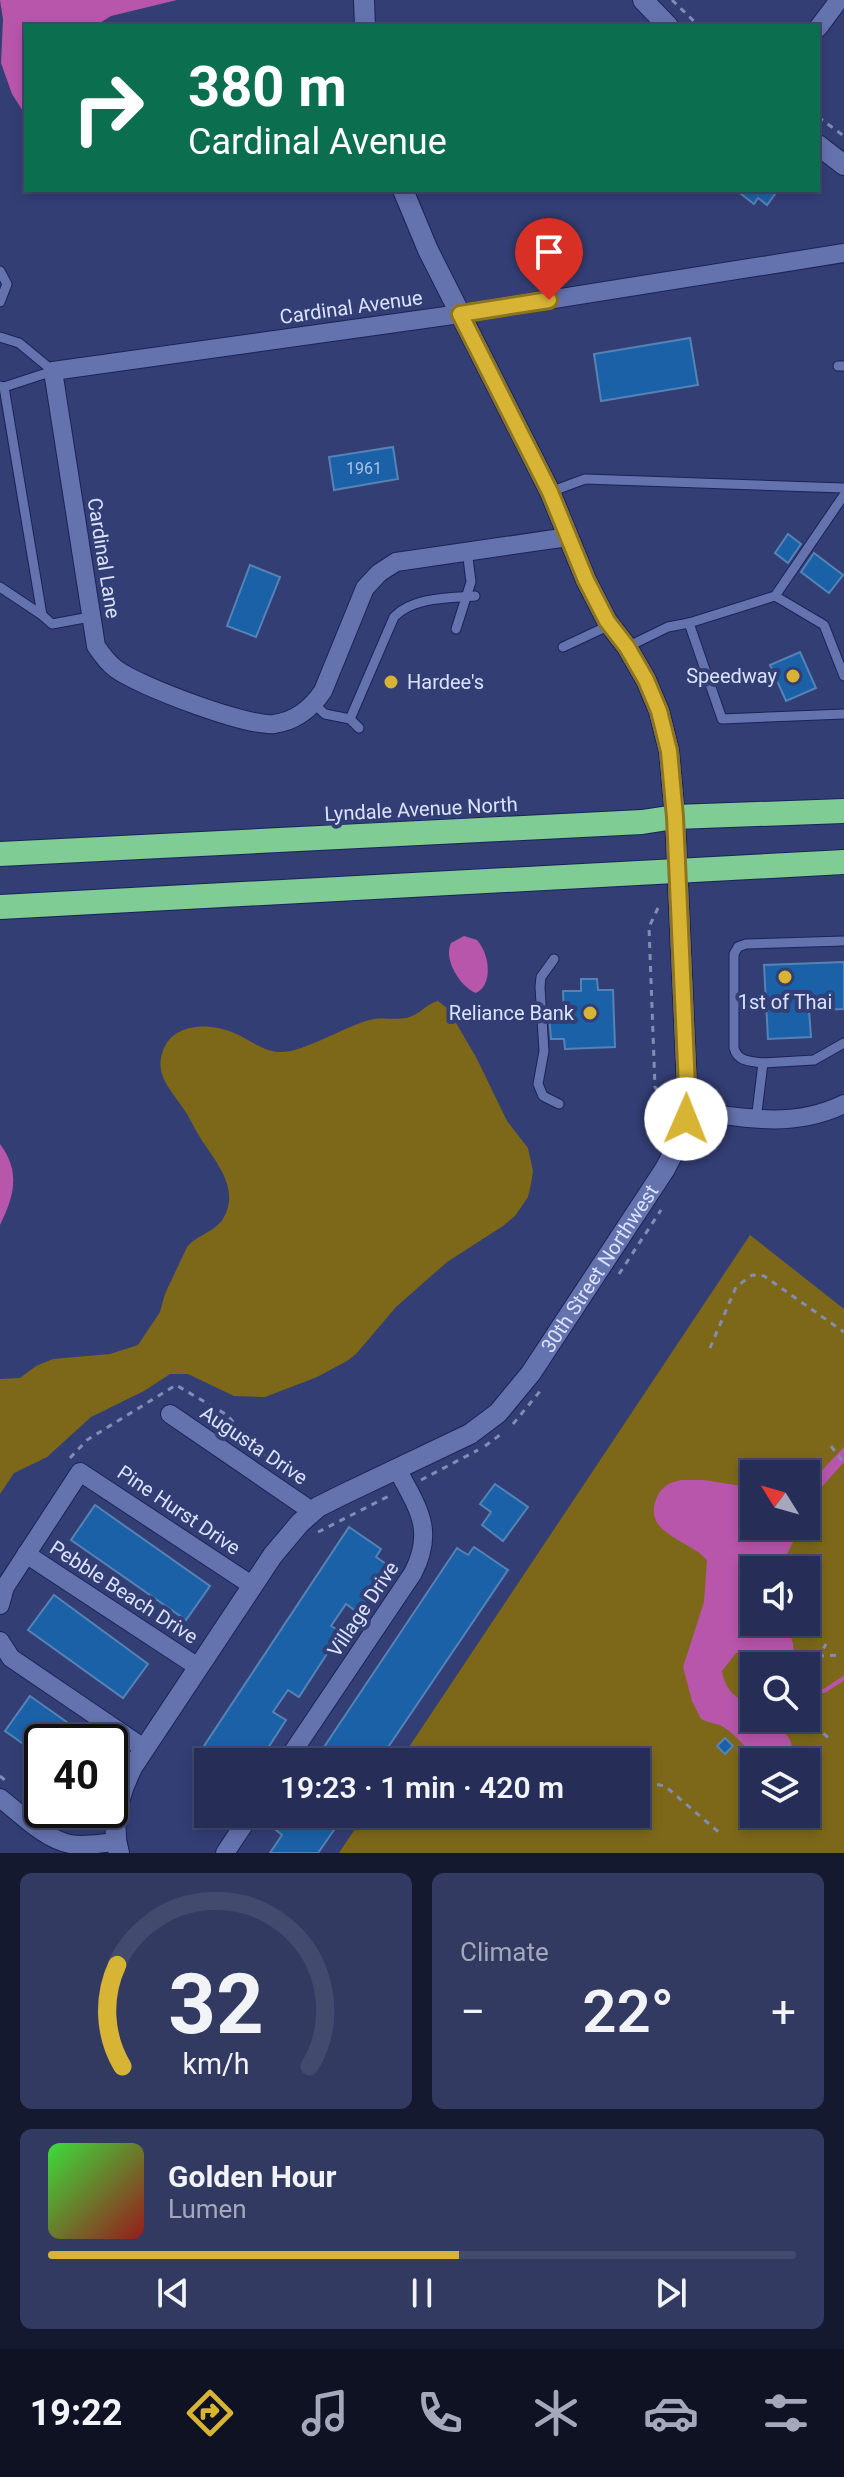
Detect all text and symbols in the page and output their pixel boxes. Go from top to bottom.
text: 380 m [188,54,347,120]
icon: right [56,56,160,160]
text: Cardinal Avenue [188,121,447,163]
pin [515,218,583,300]
icon: arrive [527,230,571,274]
street label: Cardinal Avenue [278,285,424,329]
house number: 1961 [346,459,382,478]
street label: Cardinal Lane [83,496,125,620]
place label: Speedway [686,664,778,688]
marker: Speedway [784,667,802,685]
place label: Hardee's [407,670,484,694]
marker: Hardee's [382,673,400,691]
street label: Lyndale Avenue North [324,792,518,826]
marker: 1st of Thai [776,968,794,986]
place label: 1st of Thai [738,990,832,1014]
place label: Reliance Bank [449,1001,575,1025]
marker: Reliance Bank [581,1004,599,1022]
position arrow [644,1077,728,1161]
street label: 30th Street Northwest [536,1180,663,1357]
street label: Augusta Drive [196,1400,312,1490]
street label: Pine Hurst Drive [113,1460,245,1560]
north arrow [740,1460,820,1540]
map controls [740,1460,820,1828]
street label: Pebble Beach Drive [46,1535,202,1649]
button: sound [740,1556,820,1636]
street label: Village Drive [322,1557,404,1661]
button: search [740,1652,820,1732]
speed limit sign: 40 [24,1724,128,1828]
button: layers [740,1748,820,1828]
text: 19:23 · 1 min · 420 m [280,1770,564,1805]
text: Climate [460,1937,549,1967]
text: 32 [168,1956,264,2053]
text: 22° [582,1976,674,2047]
text: − [460,1986,485,2038]
text: + [771,1986,796,2038]
text: km/h [182,2047,250,2081]
text: Golden Hour [168,2159,337,2194]
text: Lumen [168,2194,247,2224]
icon: previous [151,2271,195,2315]
icon: pause [400,2271,444,2315]
icon: next [649,2271,693,2315]
icon: directions [182,2385,238,2441]
icon: music [297,2385,353,2441]
icon: phone [412,2385,468,2441]
icon: climate [528,2385,584,2441]
icon: car [643,2385,699,2441]
icon: filters [758,2385,814,2441]
text: 19:22 [30,2392,122,2434]

